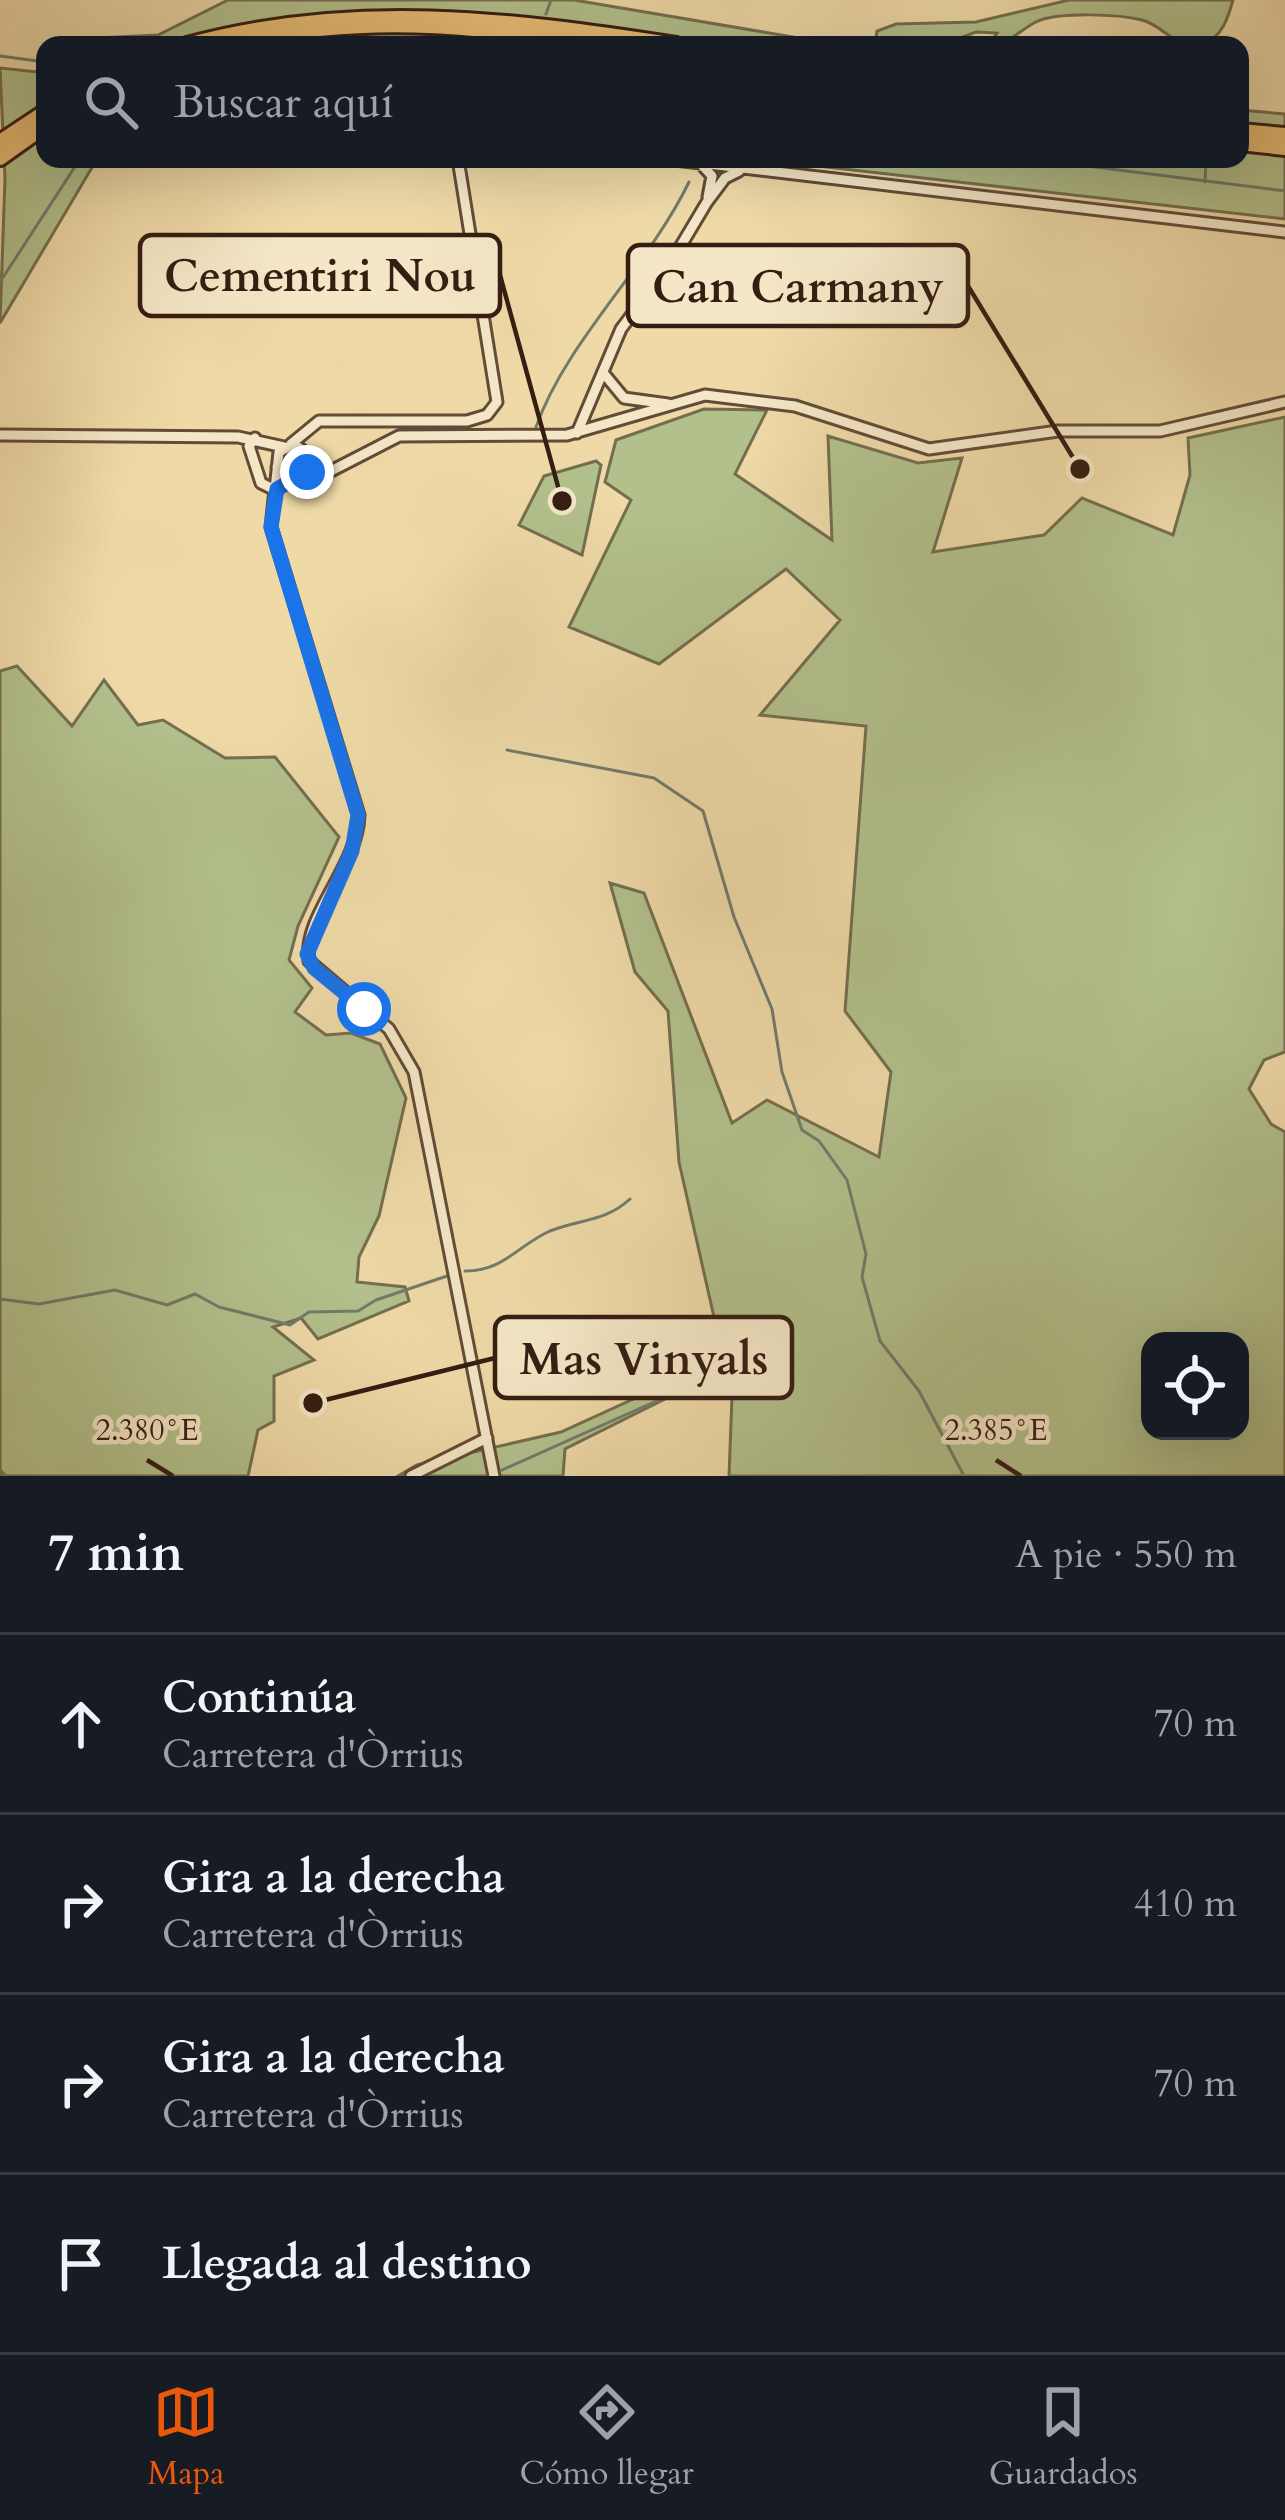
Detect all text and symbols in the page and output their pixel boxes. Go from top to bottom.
search box [36,36,1249,168]
icon: search [78,69,144,135]
text: Buscar aquí [174,72,394,133]
callout: Cementiri Nou [140,235,500,316]
callout: Can Carmany [628,245,968,326]
text: Cementiri Nou [164,246,476,307]
text: Can Carmany [652,257,944,318]
route end [280,445,334,499]
route start [337,982,391,1036]
callout: Mas Vinyals [495,1317,792,1398]
text: Mas Vinyals [520,1329,768,1390]
map controls [1141,1332,1249,1440]
button: locate [1141,1332,1249,1440]
text: 2.380°E [96,1410,198,1451]
text: 2.385°E [945,1410,1047,1451]
text: 7 min [48,1519,184,1589]
text: A pie · 550 m [1015,1528,1237,1581]
text: Continúa [162,1667,356,1728]
icon: ahead [48,1691,114,1757]
text: 70 m [1154,1697,1237,1750]
text: Carretera d'Òrrius [162,1728,464,1781]
text: Gira a la derecha [162,1847,505,1908]
icon: right [48,1871,114,1937]
text: 410 m [1134,1877,1237,1930]
text: Carretera d'Òrrius [162,1908,464,1961]
text: Gira a la derecha [162,2027,505,2088]
icon: right [48,2051,114,2117]
text: 70 m [1154,2057,1237,2110]
text: Carretera d'Òrrius [162,2088,464,2141]
icon: arrive [48,2231,114,2297]
text: Llegada al destino [162,2233,532,2294]
tab: Mapa [147,2379,225,2496]
tab: Cómo llegar [520,2379,694,2496]
tab: Guardados [989,2379,1138,2496]

